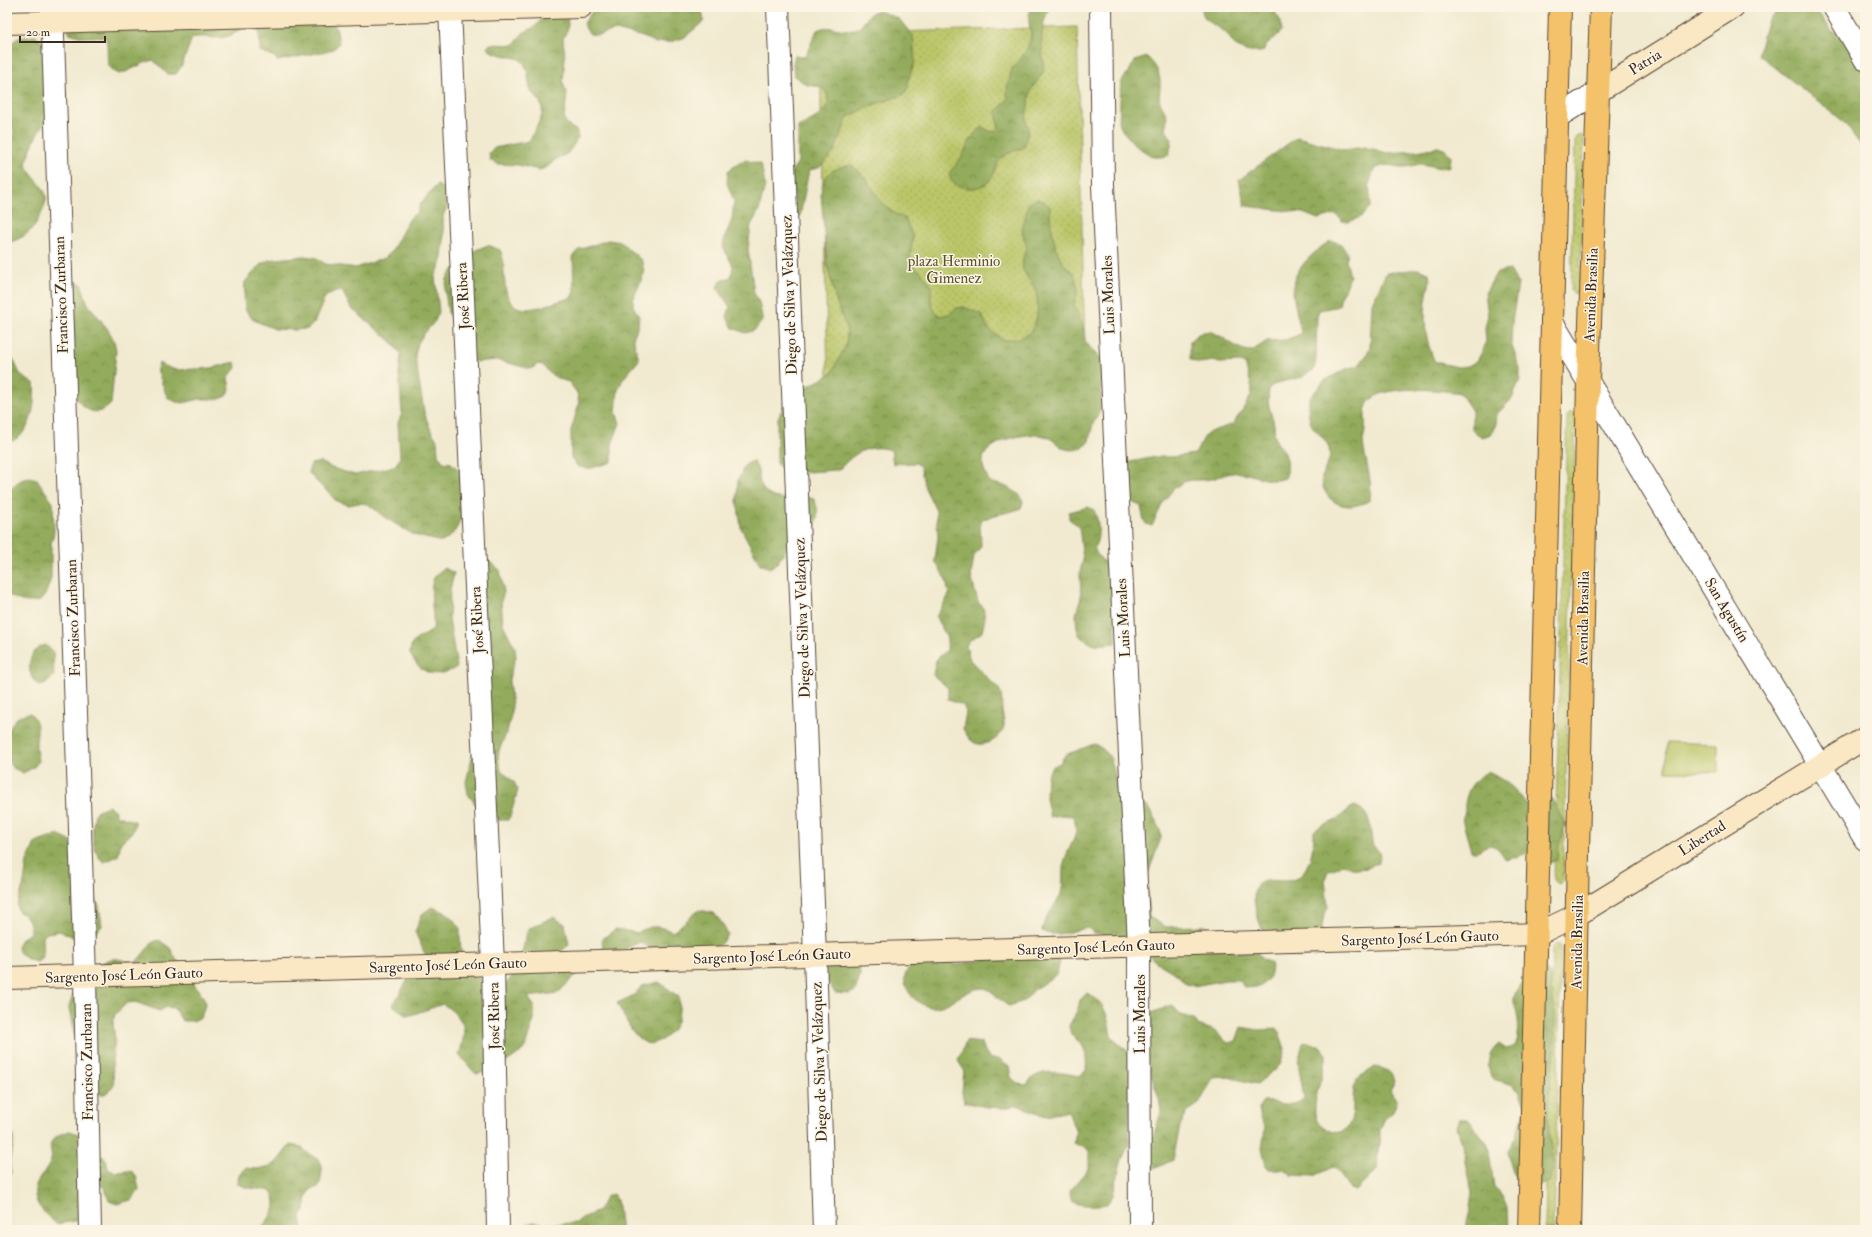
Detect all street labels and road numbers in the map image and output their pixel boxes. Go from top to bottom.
street label: Patria [1625,45,1666,80]
street label: Diego de Silva y Velázquez [777,214,802,376]
street label: Francisco Zurbaran [50,236,73,354]
street label: Avenida Brasilia [1580,247,1603,344]
street label: Luis Morales [1098,255,1119,335]
street label: José Ribera [452,261,476,331]
street label: Diego de Silva y Velázquez [790,537,815,699]
street label: Francisco Zurbaran [62,559,85,677]
street label: Avenida Brasilia [1573,570,1594,667]
street label: San Agustín [1700,575,1753,646]
street label: Luis Morales [1112,578,1135,658]
street label: José Ribera [466,585,490,655]
street label: Libertad [1675,816,1730,860]
street label: Avenida Brasilia [1567,894,1588,991]
street label: Sargento José León Gauto [1341,926,1499,952]
street label: Sargento José León Gauto [1017,935,1175,961]
street label: Sargento José León Gauto [693,944,851,970]
street label: Sargento José León Gauto [369,953,527,979]
street label: Sargento José León Gauto [45,963,203,989]
street label: Luis Morales [1131,974,1150,1054]
street label: José Ribera [484,981,506,1051]
street label: Diego de Silva y Velázquez [807,981,832,1143]
street label: Francisco Zurbaran [77,1003,98,1121]

